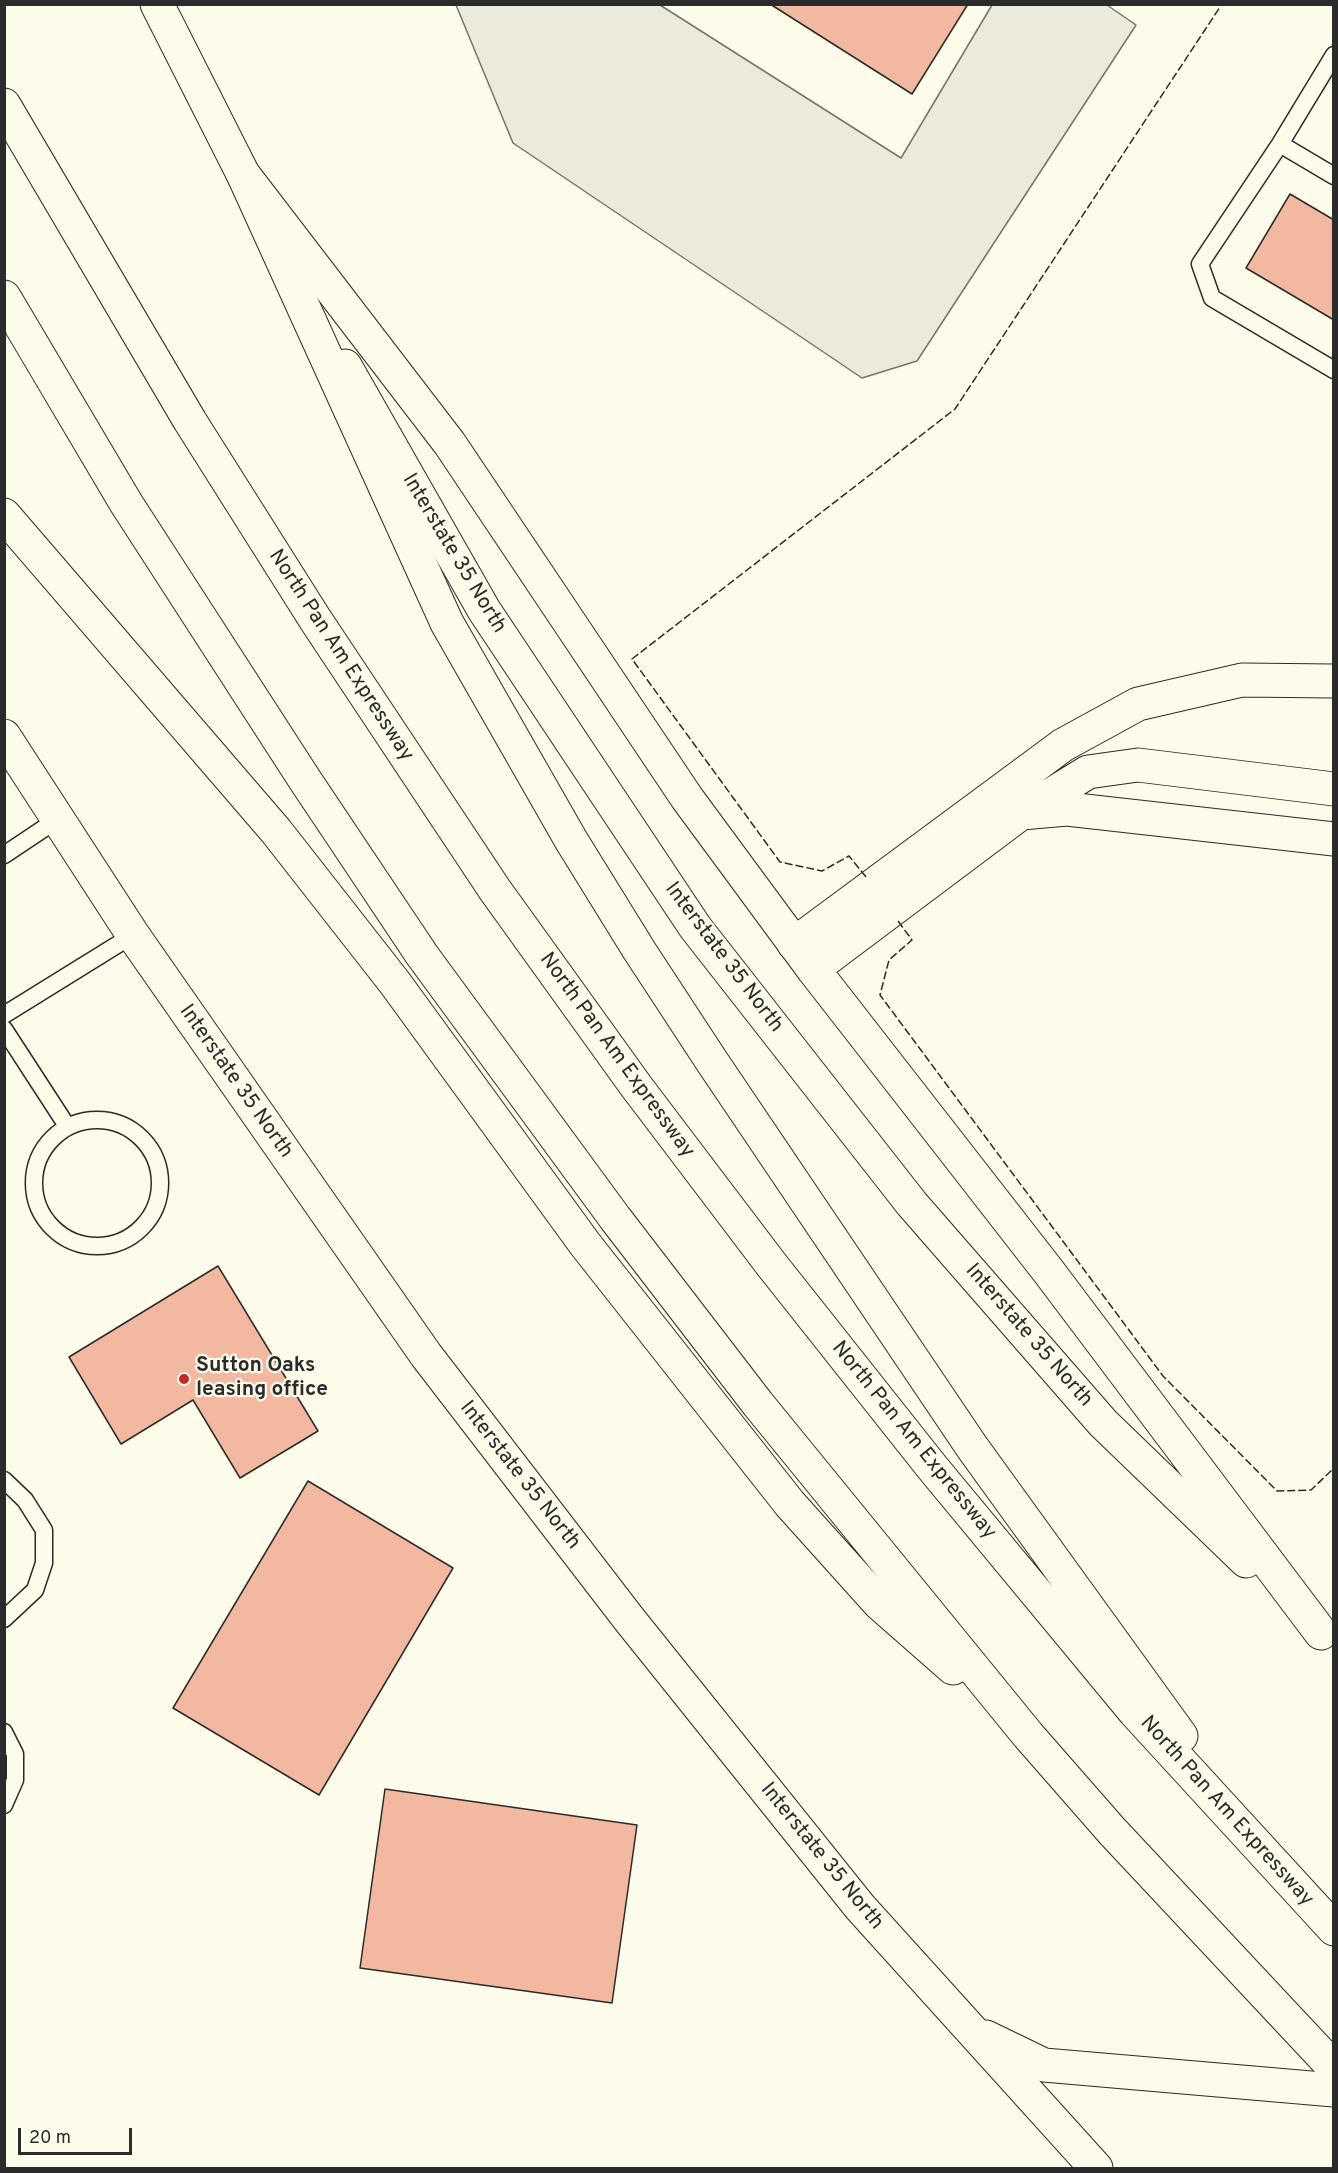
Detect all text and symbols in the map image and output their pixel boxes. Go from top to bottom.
street label: Interstate 35 North [395,470,511,638]
street label: North Pan Am Expressway [262,545,418,767]
street label: Interstate 35 North [658,878,788,1038]
street label: North Pan Am Expressway [533,948,699,1164]
street label: Interstate 35 North [173,1000,297,1164]
street label: Interstate 35 North [959,1259,1097,1413]
street label: North Pan Am Expressway [825,1337,1001,1545]
place label: Sutton Oaks leasing office [196,1354,328,1404]
marker: Sutton Oaks leasing office [177,1372,191,1386]
street label: Interstate 35 North [453,1397,585,1555]
street label: North Pan Am Expressway [1134,1712,1318,1912]
street label: Interstate 35 North [754,1778,888,1936]
scale bar [21,2116,135,2154]
text: 20 m [29,2127,71,2150]

